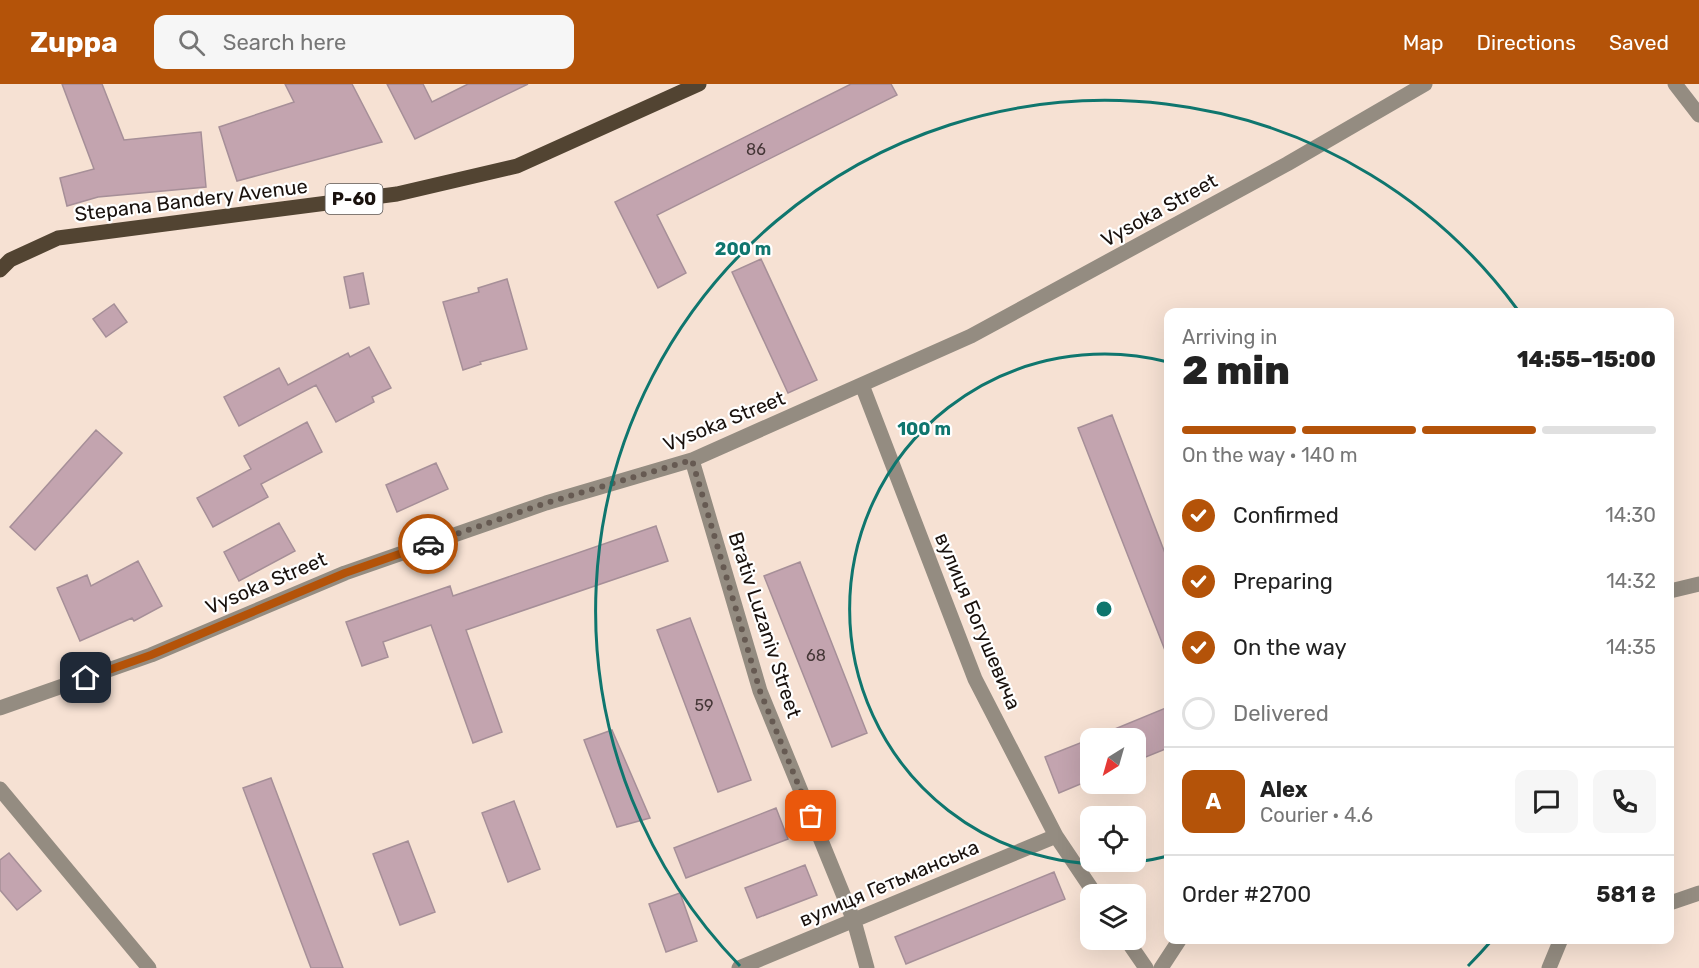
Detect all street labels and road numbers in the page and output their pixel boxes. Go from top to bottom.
street label: Vysoka Street [1097,168,1221,252]
street label: Stepana Bandery Avenue [73,174,309,226]
road number: Р-60 [326,184,382,214]
street label: Vysoka Street [660,386,788,456]
street label: Brativ Luzaniv Street [724,529,806,721]
street label: вулиця Богушевича [930,529,1026,713]
street label: Vysoka Street [202,547,330,619]
street label: вулиця Гетьманська [796,834,982,932]

